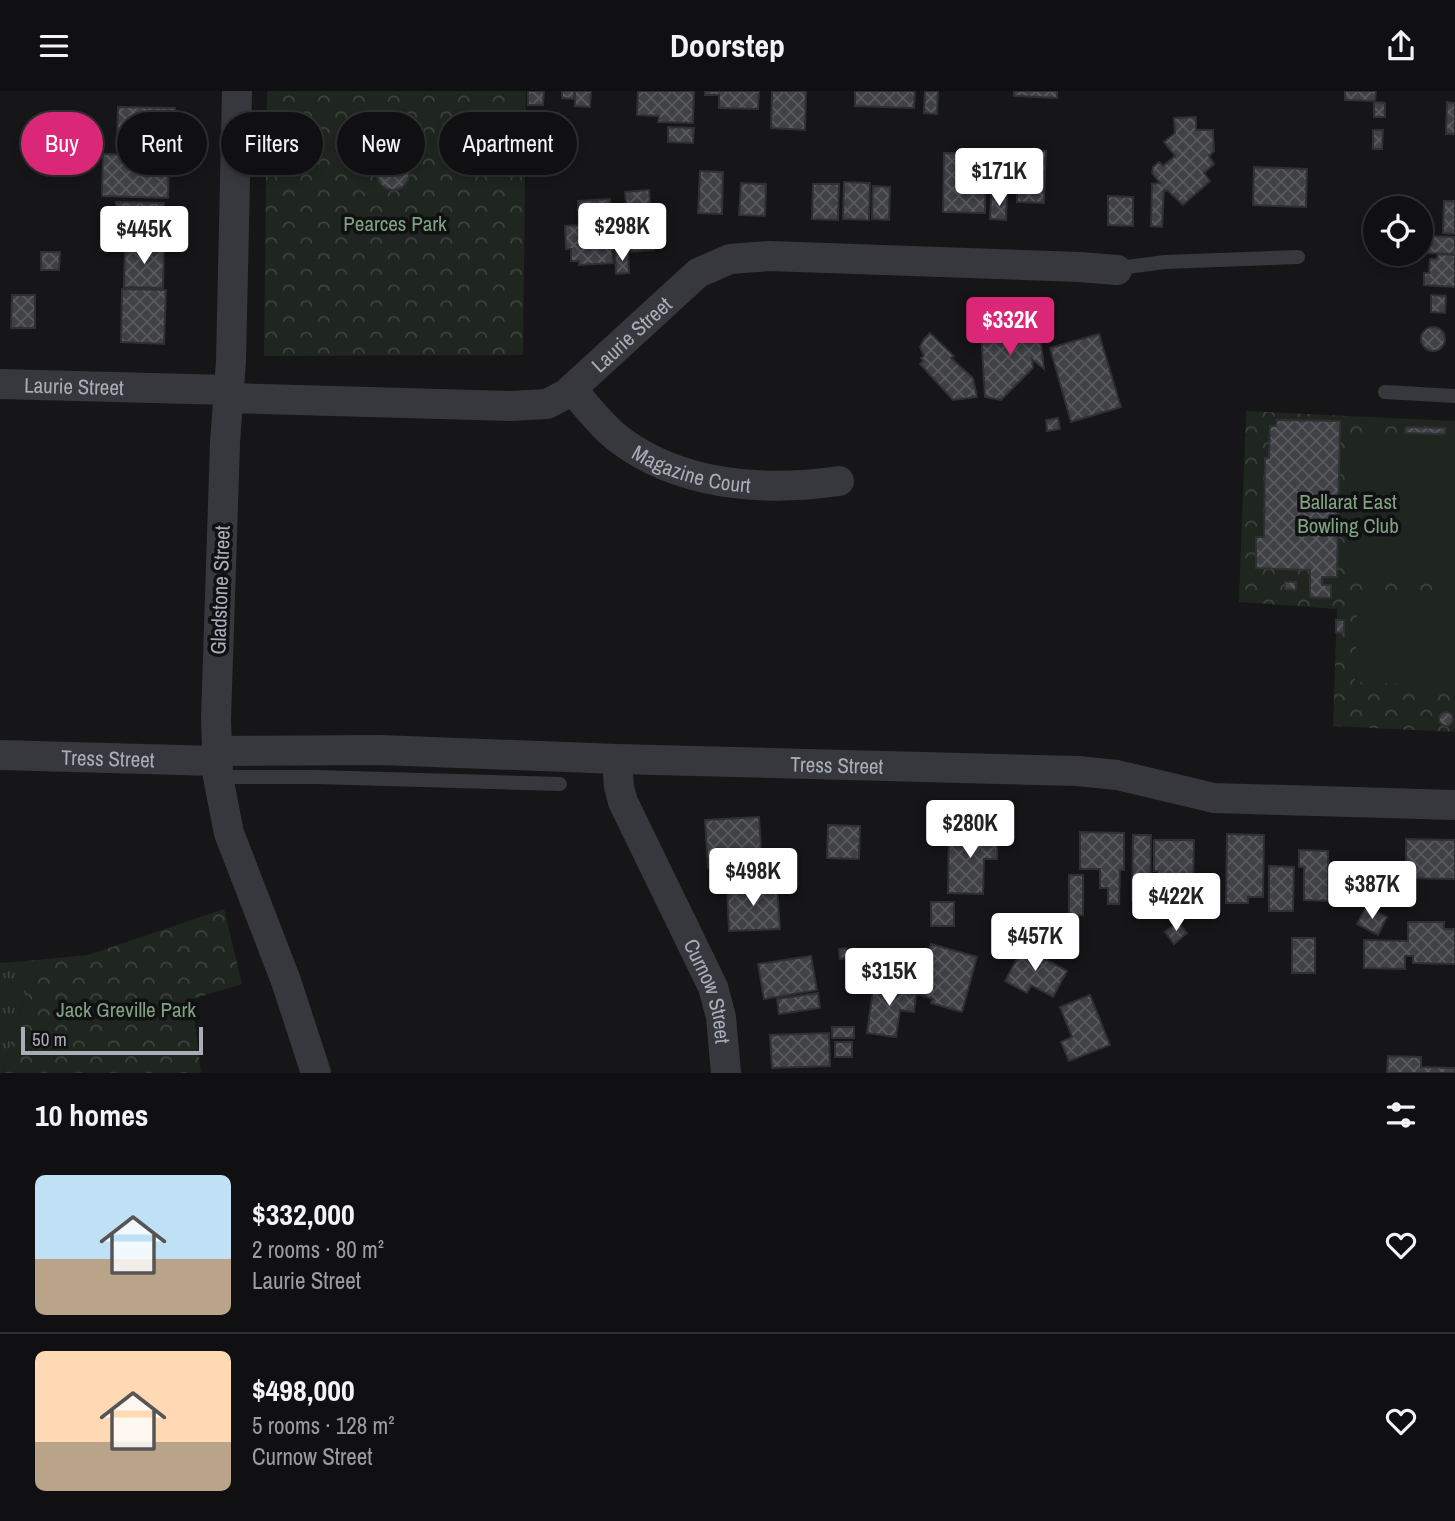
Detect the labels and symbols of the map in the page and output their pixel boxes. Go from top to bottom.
pin: $171K [950,149,1048,208]
pin: $298K [573,204,671,263]
pin: $445K [95,207,193,266]
park label: Pearces Park [343,209,447,238]
street label: Laurie Street [585,290,678,379]
pin: $332K [961,297,1059,357]
street label: Laurie Street [24,370,124,402]
street label: Magazine Court [627,437,752,499]
park label: Ballarat East Bowling Club [1297,487,1399,540]
street label: Gladstone Street [203,525,237,655]
street label: Tress Street [61,742,155,774]
street label: Tress Street [790,749,884,780]
pin: $280K [921,801,1019,860]
pin: $498K [704,849,802,908]
pin: $387K [1323,861,1421,921]
pin: $422K [1127,873,1225,933]
pin: $457K [986,913,1084,973]
street label: Curnow Street [677,934,738,1045]
pin: $315K [840,949,938,1008]
park label: Jack Greville Park [56,995,196,1024]
scale bar [21,1024,203,1056]

